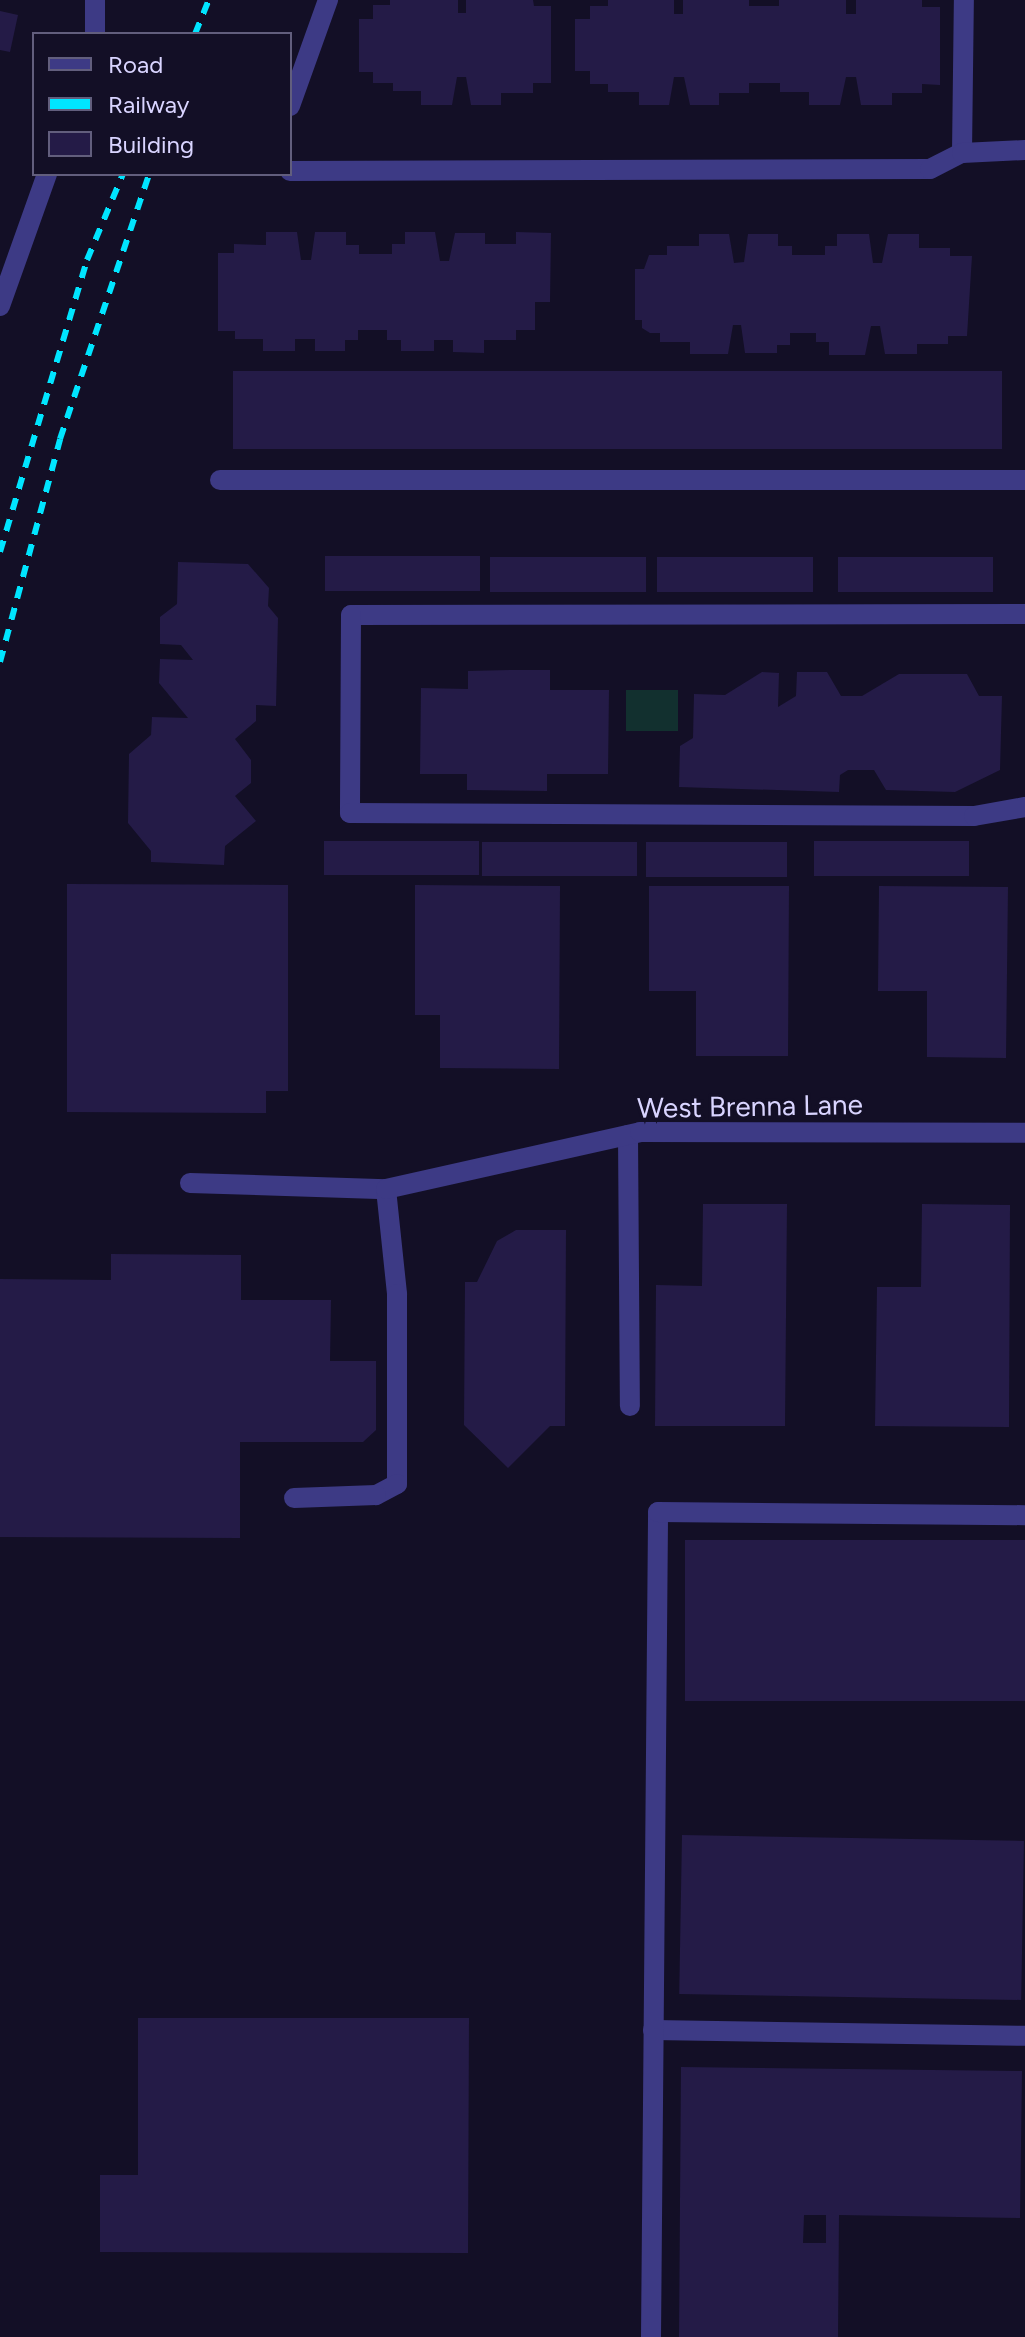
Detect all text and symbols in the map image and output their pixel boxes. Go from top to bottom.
legend [32,32,292,176]
text: Road [108,50,163,79]
text: Railway [108,90,189,119]
text: Building [108,130,194,159]
street label: West Brenna Lane [637,1087,863,1125]

